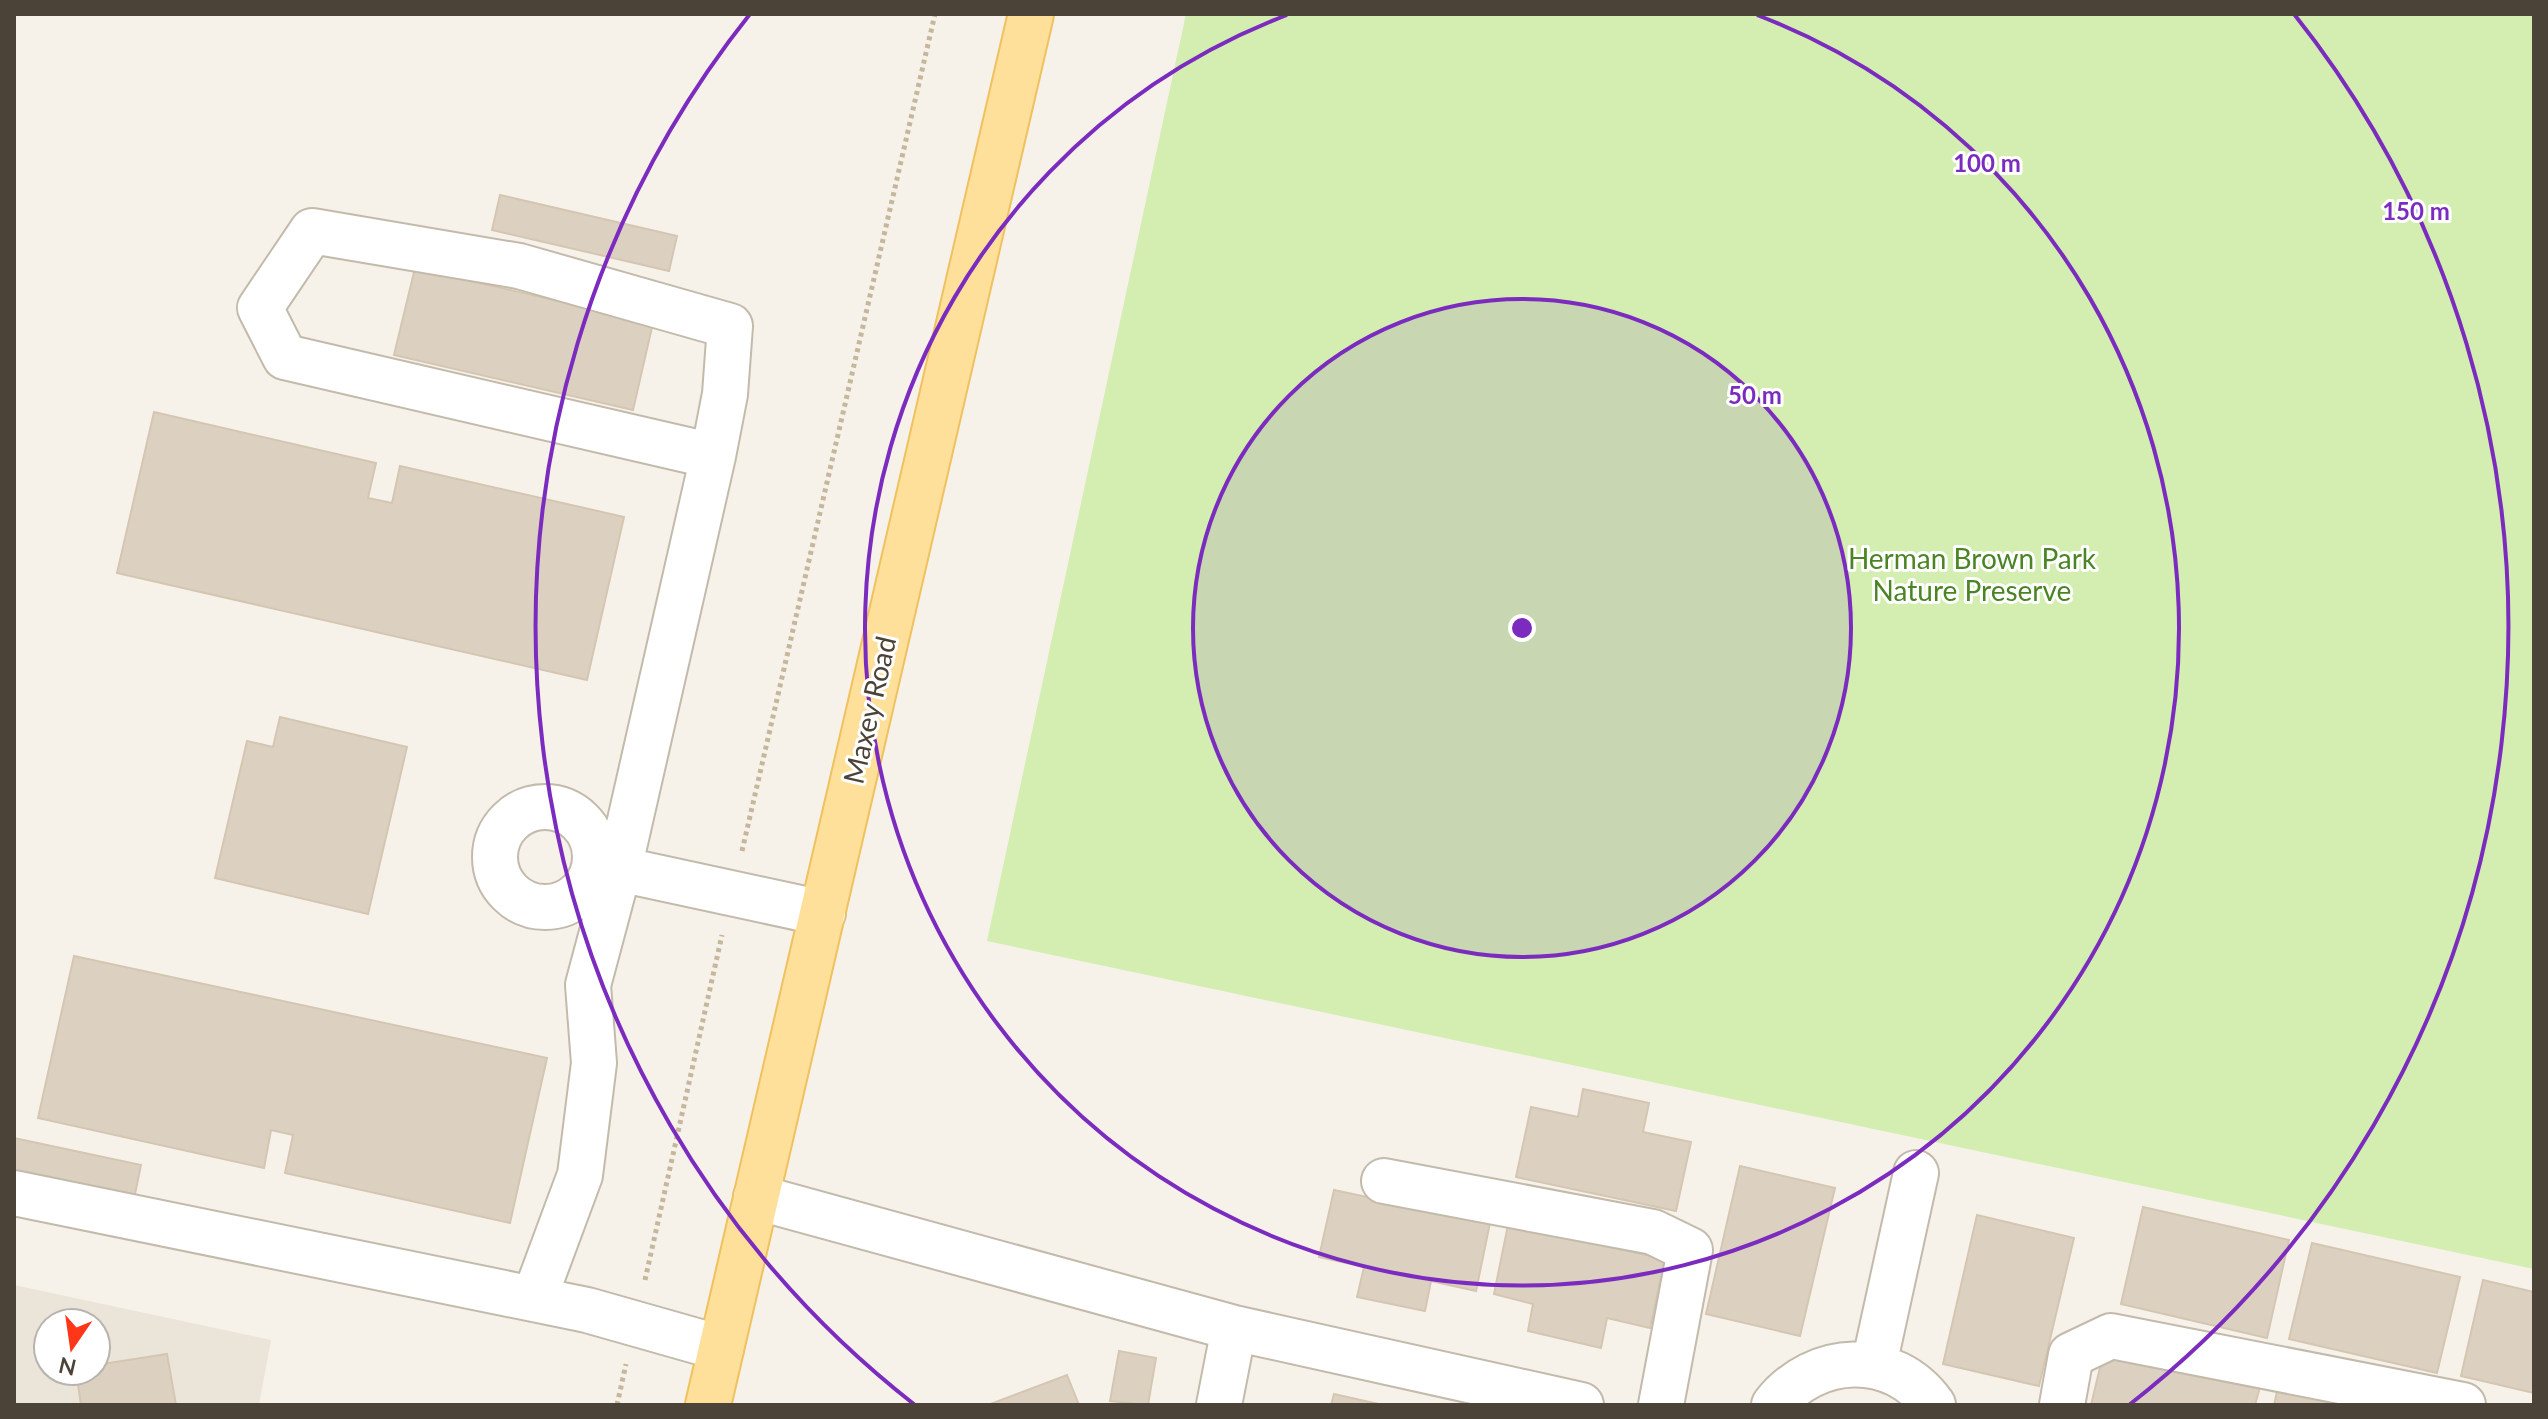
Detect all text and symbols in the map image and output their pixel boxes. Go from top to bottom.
text: 100 m [1953,148,2021,177]
text: 150 m [2382,196,2450,225]
text: 50 m [1728,380,1782,409]
park label: Herman Brown Park Nature Preserve [1848,541,2097,607]
centre of rings [1508,614,1536,642]
street label: Maxey Road [836,633,902,787]
north arrow [32,1307,112,1387]
text: N [56,1352,79,1382]

